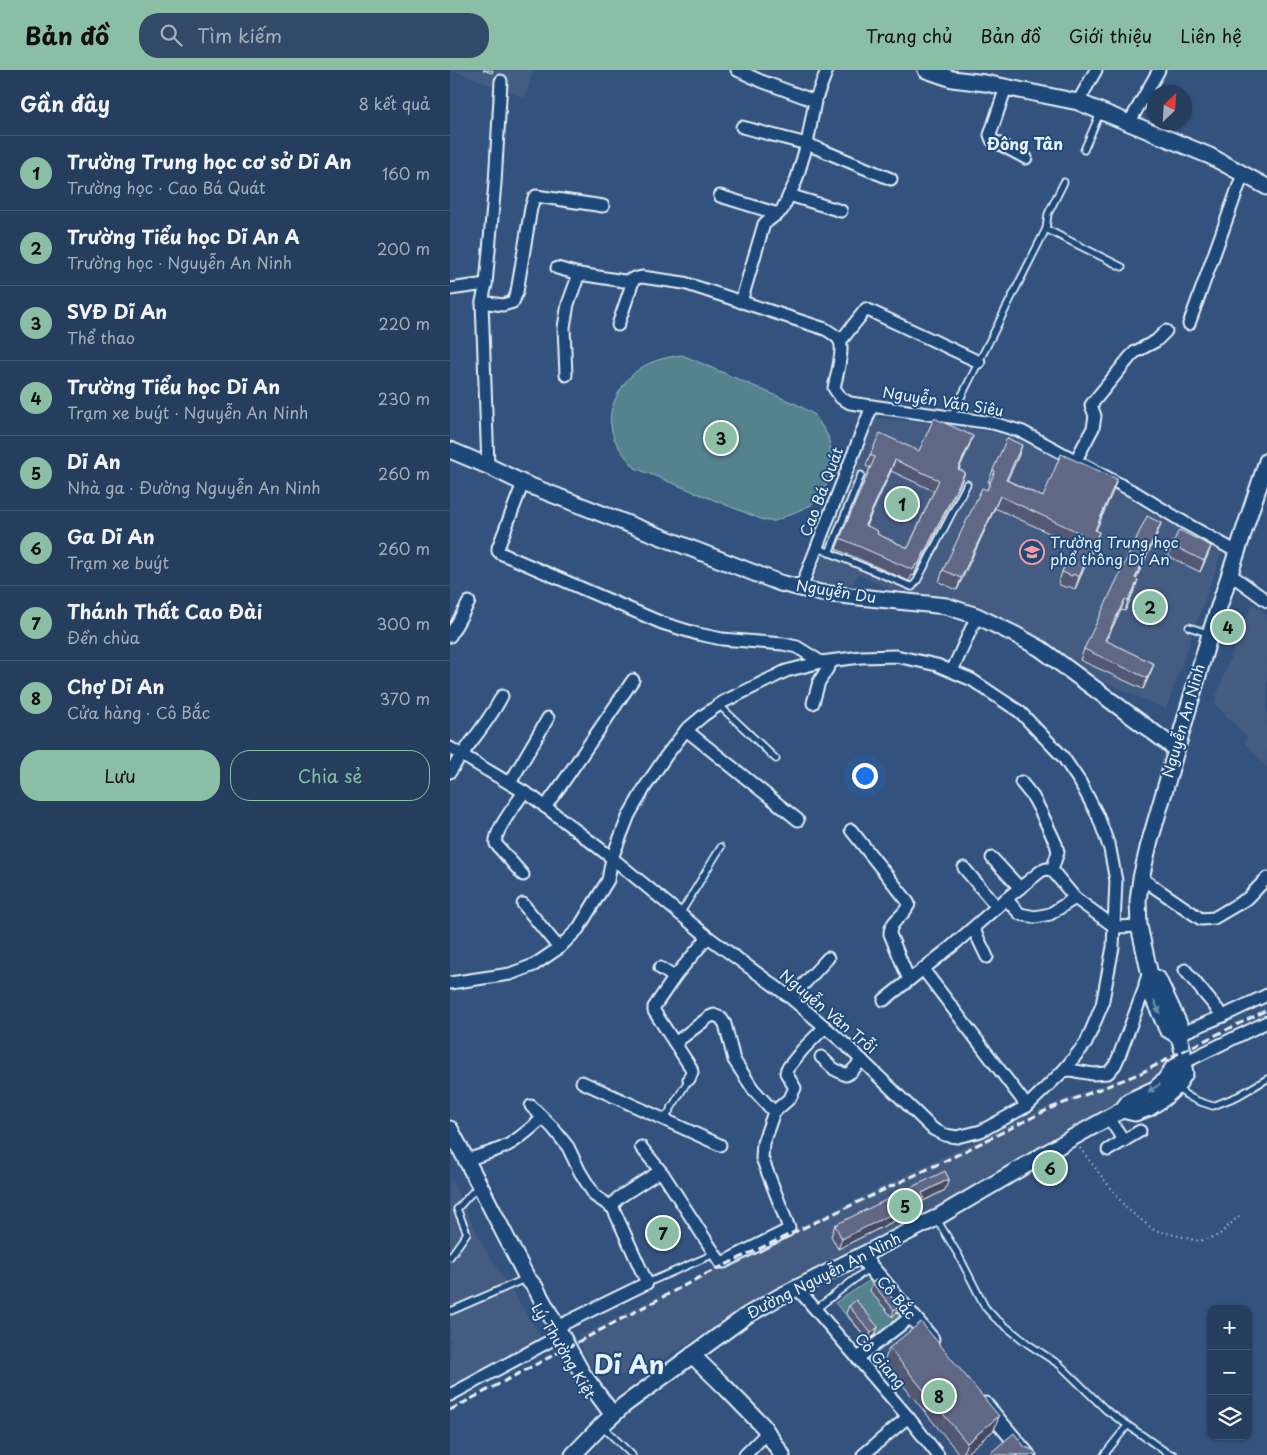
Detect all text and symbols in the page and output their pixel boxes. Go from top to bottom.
search box [139,13,489,58]
text: Bản đồ [25,17,109,53]
icon: search [157,21,185,49]
text: Tìm kiếm [197,21,282,49]
text: Trang chủ [866,22,953,49]
text: Bản đồ [981,22,1041,49]
text: Giới thiệu [1069,22,1152,49]
text: Liên hệ [1180,22,1242,49]
north arrow [1147,85,1192,130]
text: Gần đây [20,87,110,119]
text: 8 kết quả [359,91,430,115]
district label: Đông Tân [987,131,1063,155]
text: Trường Trung học cơ sở Dĩ An [67,147,351,175]
text: 1 [32,161,40,185]
text: 160 m [382,161,430,185]
text: Trường học · Cao Bá Quát [67,175,266,199]
text: Trường Tiểu học Dĩ An A [67,222,300,250]
text: 2 [30,236,42,260]
text: 200 m [377,236,430,260]
text: Trường học · Nguyễn An Ninh [67,250,292,274]
text: SVĐ Dĩ An [67,297,167,325]
text: 3 [31,311,41,335]
text: 220 m [379,311,430,335]
text: Thể thao [67,325,135,349]
text: Trường Tiểu học Dĩ An [67,372,280,400]
street label: Nguyễn Văn Siêu [881,380,1005,421]
text: 4 [31,386,41,410]
text: 230 m [378,386,430,410]
text: Trạm xe buýt · Nguyễn An Ninh [67,400,308,424]
pin: 3 [705,419,737,457]
street label: Cao Bá Quát [793,443,848,540]
text: Dĩ An [67,447,121,475]
text: 5 [31,461,41,485]
text: 260 m [378,461,430,485]
text: Nhà ga · Đường Nguyễn An Ninh [67,475,321,499]
pin: 1 [886,485,918,523]
text: Ga Dĩ An [67,522,155,550]
place label: Trường Trung học phổ thông Dĩ An [1050,530,1179,570]
text: 6 [30,536,42,560]
text: 260 m [378,536,430,560]
school or university icon: Trường Trung học phổ thông Dĩ An [1019,539,1045,565]
text: Trạm xe buýt [67,550,169,574]
street label: Nguyễn Du [795,573,878,608]
pin: 2 [1134,588,1166,626]
text: Thánh Thất Cao Đài [67,597,262,625]
pin: 4 [1212,608,1244,646]
text: 7 [31,611,41,635]
text: 300 m [376,611,430,635]
text: Đền chùa [67,625,140,649]
street label: Nguyễn An Ninh [1155,661,1210,780]
text: Chợ Dĩ An [67,672,164,700]
text: 8 [31,686,41,710]
text: 370 m [380,686,430,710]
text: Cửa hàng · Cô Bắc [67,700,210,724]
button: Lưu [20,750,220,801]
button: Chia sẻ [230,750,430,801]
your location [852,763,878,789]
street label: Nguyễn Văn Trỗi [775,963,883,1058]
one-way arrow [1154,1000,1162,1014]
one-way arrow [1147,1084,1161,1093]
pin: 6 [1034,1149,1066,1187]
pin: 5 [889,1187,921,1225]
pin: 7 [647,1214,679,1252]
street label: Đường Nguyễn An Ninh [742,1226,904,1324]
street label: Cô Bắc [872,1270,922,1324]
street label: Lý Thường Kiệt [527,1298,602,1403]
map controls [1207,1305,1252,1440]
button: + [1207,1305,1252,1350]
street label: Cô Giang [850,1327,912,1393]
district label: Dĩ An [594,1345,664,1383]
button: − [1207,1350,1252,1395]
pin: 8 [923,1377,955,1415]
button: layers [1207,1395,1252,1440]

